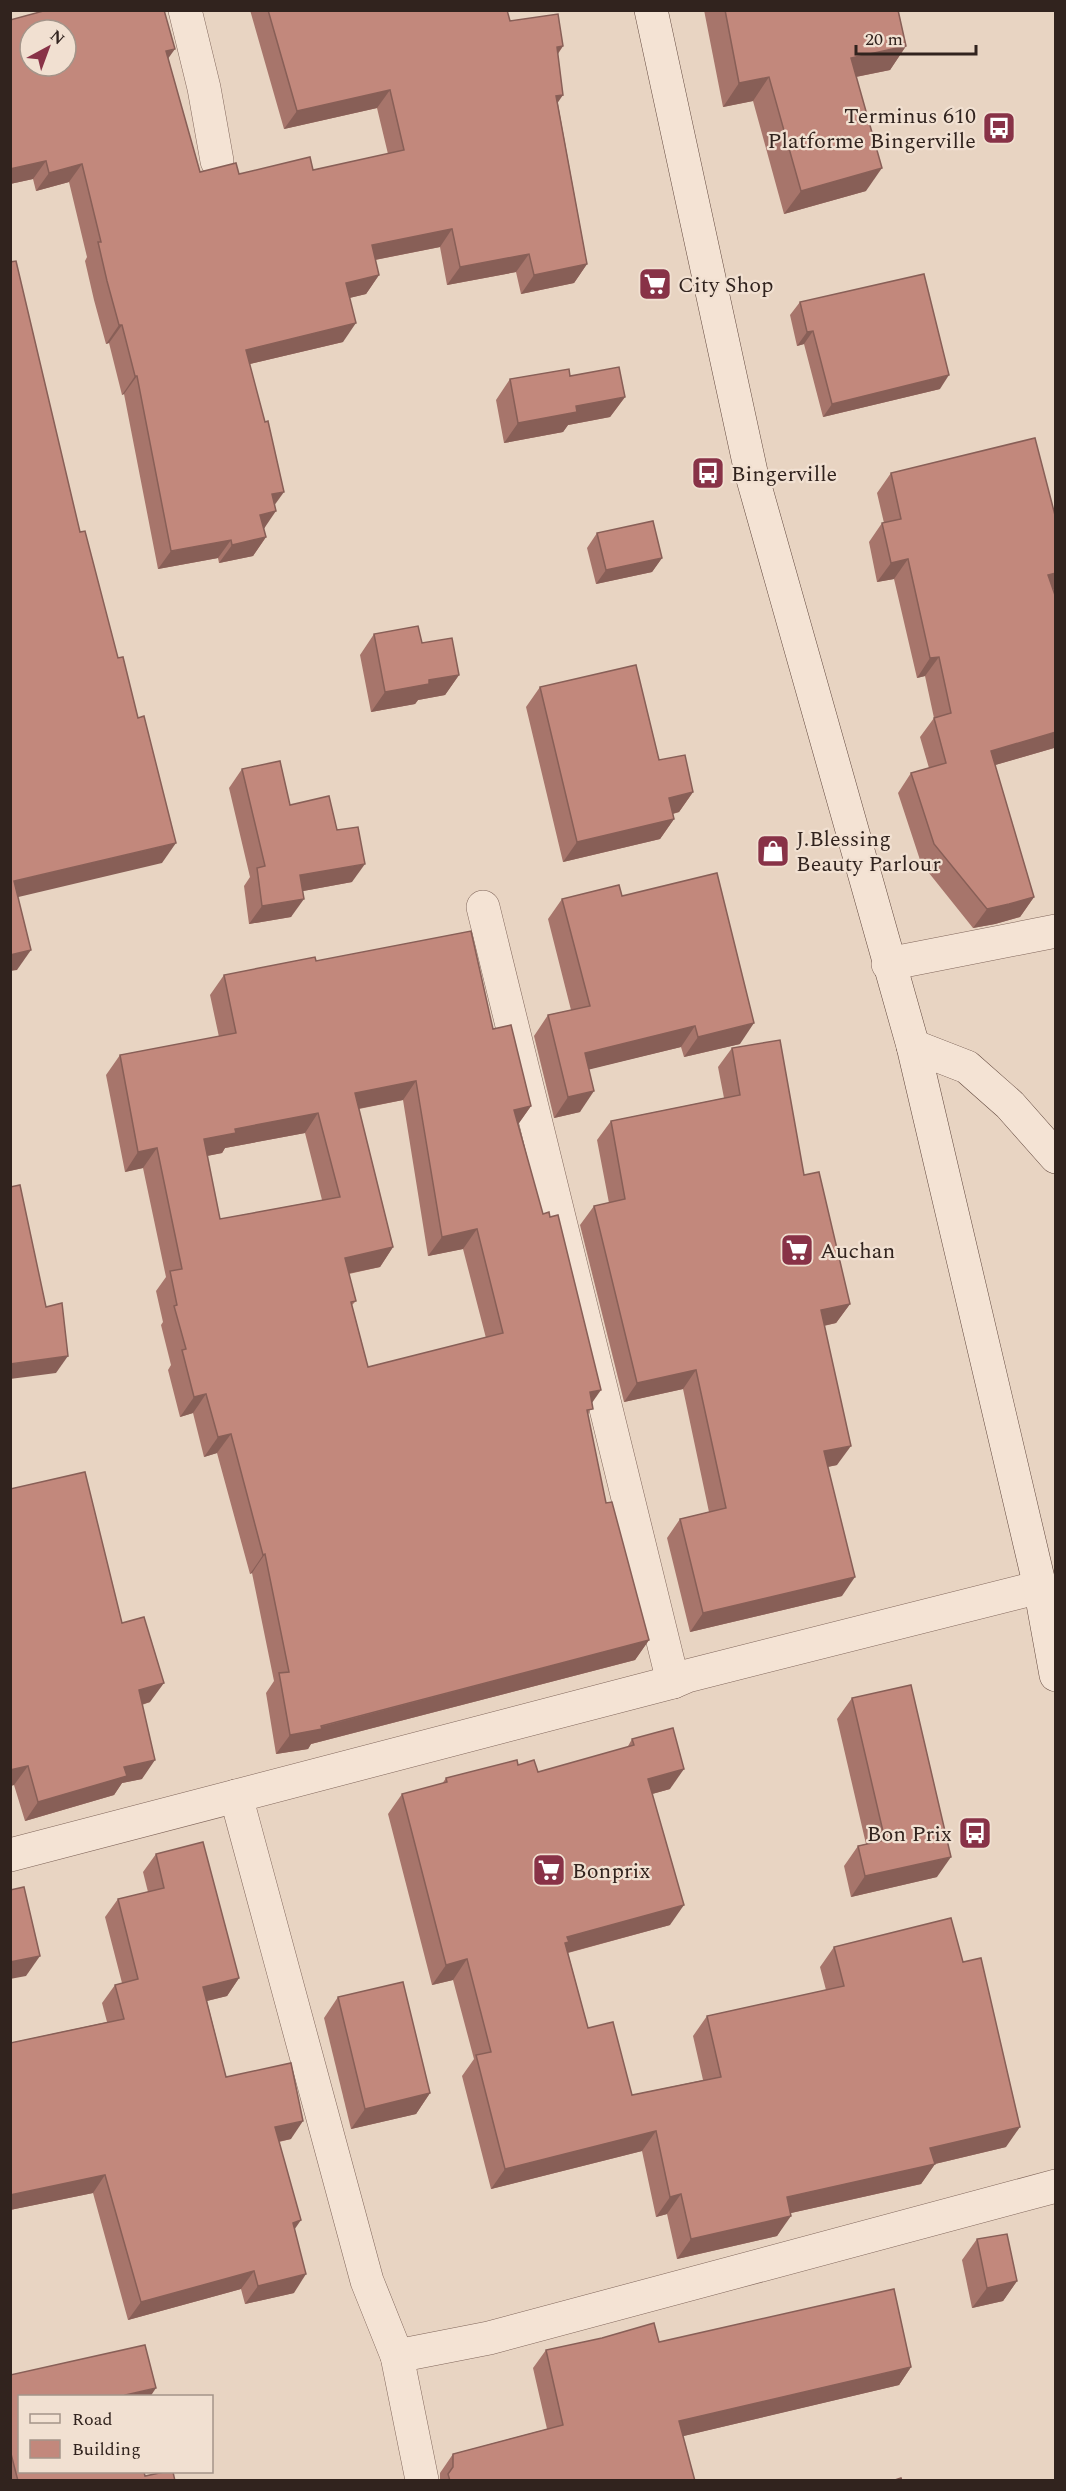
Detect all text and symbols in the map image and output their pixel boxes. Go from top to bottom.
north arrow [18,18,78,78]
scale bar [856,18,976,56]
text: N [44,24,70,51]
text: 20 m [865,26,903,53]
place label: Terminus 610 Platforme Bingerville [767,100,976,158]
bus stop icon: Terminus 610 Platforme Bingerville [981,110,1017,146]
supermarket icon: City Shop [637,266,673,302]
place label: City Shop [678,269,774,302]
bus stop icon: Bingerville [690,455,726,491]
place label: Bingerville [731,458,837,491]
place label: J.Blessing Beauty Parlour [796,823,941,881]
shop icon: J.Blessing Beauty Parlour [755,833,791,869]
supermarket icon: Auchan [779,1232,815,1268]
place label: Auchan [820,1235,895,1268]
bus stop icon: Bon Prix [957,1815,993,1851]
place label: Bon Prix [867,1818,952,1851]
supermarket icon: Bonprix [531,1852,567,1888]
place label: Bonprix [572,1855,650,1888]
legend [18,2395,213,2473]
text: Road [72,2406,113,2433]
text: Building [72,2436,141,2463]

